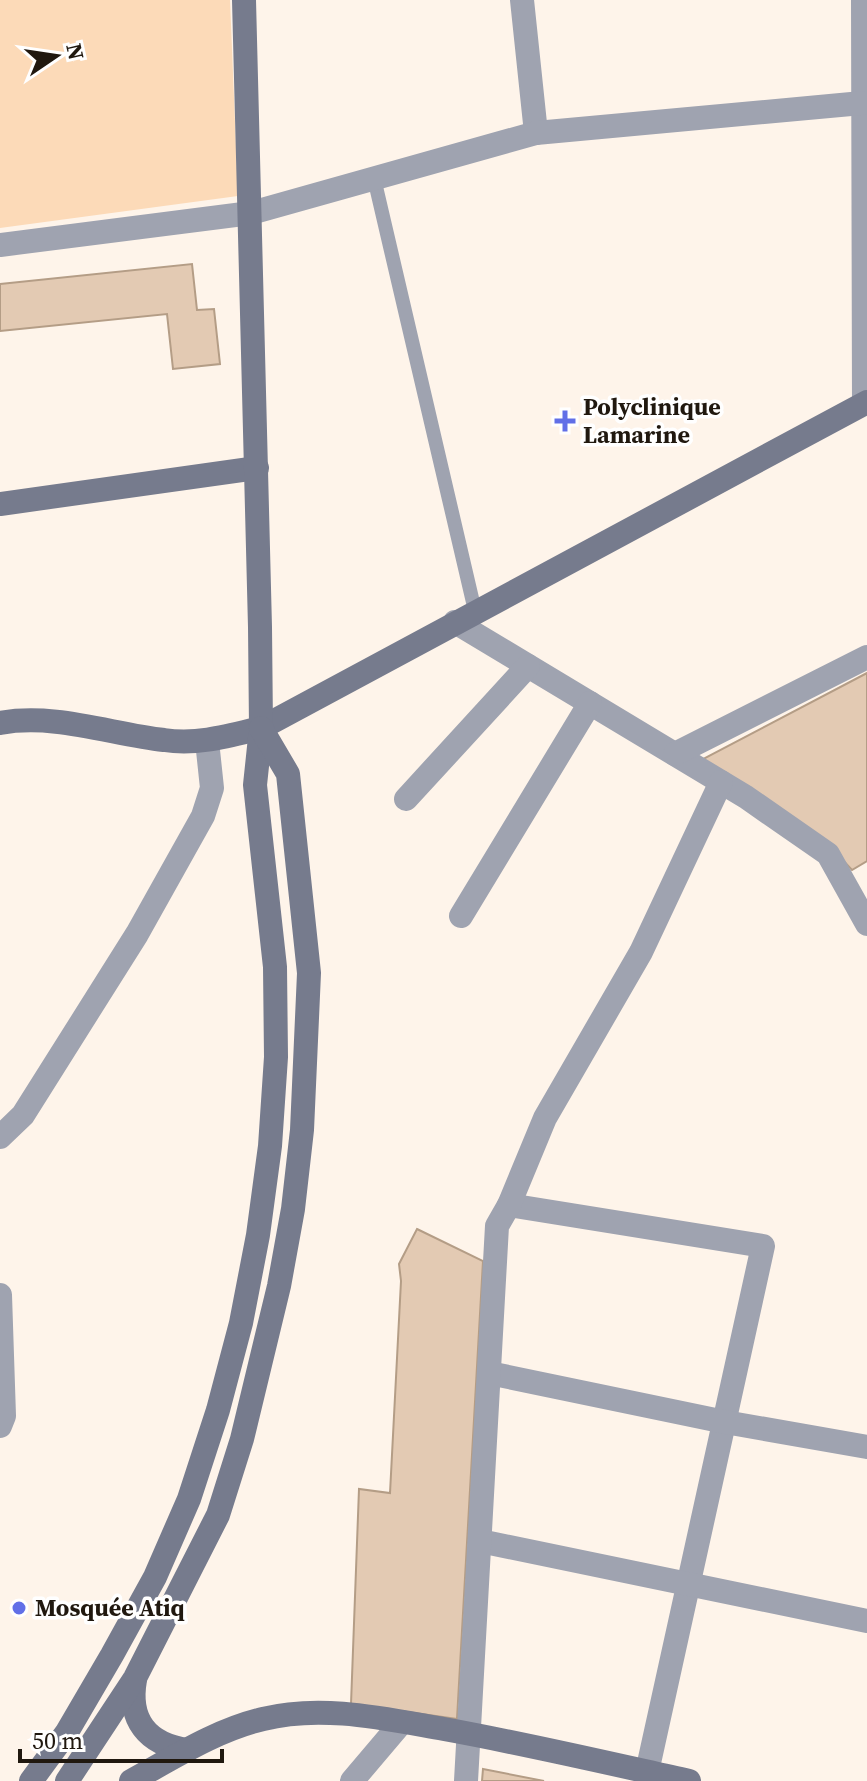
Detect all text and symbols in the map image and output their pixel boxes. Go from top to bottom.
north arrow [16,16,96,96]
text: N [59,40,92,63]
place label: Polyclinique Lamarine [583,390,721,451]
marker: Polyclinique Lamarine [554,410,576,432]
place label: Mosquée Atiq [35,1591,185,1624]
marker: Mosquée Atiq [10,1599,28,1617]
scale bar [20,1713,222,1763]
text: 50 m [32,1724,83,1757]

